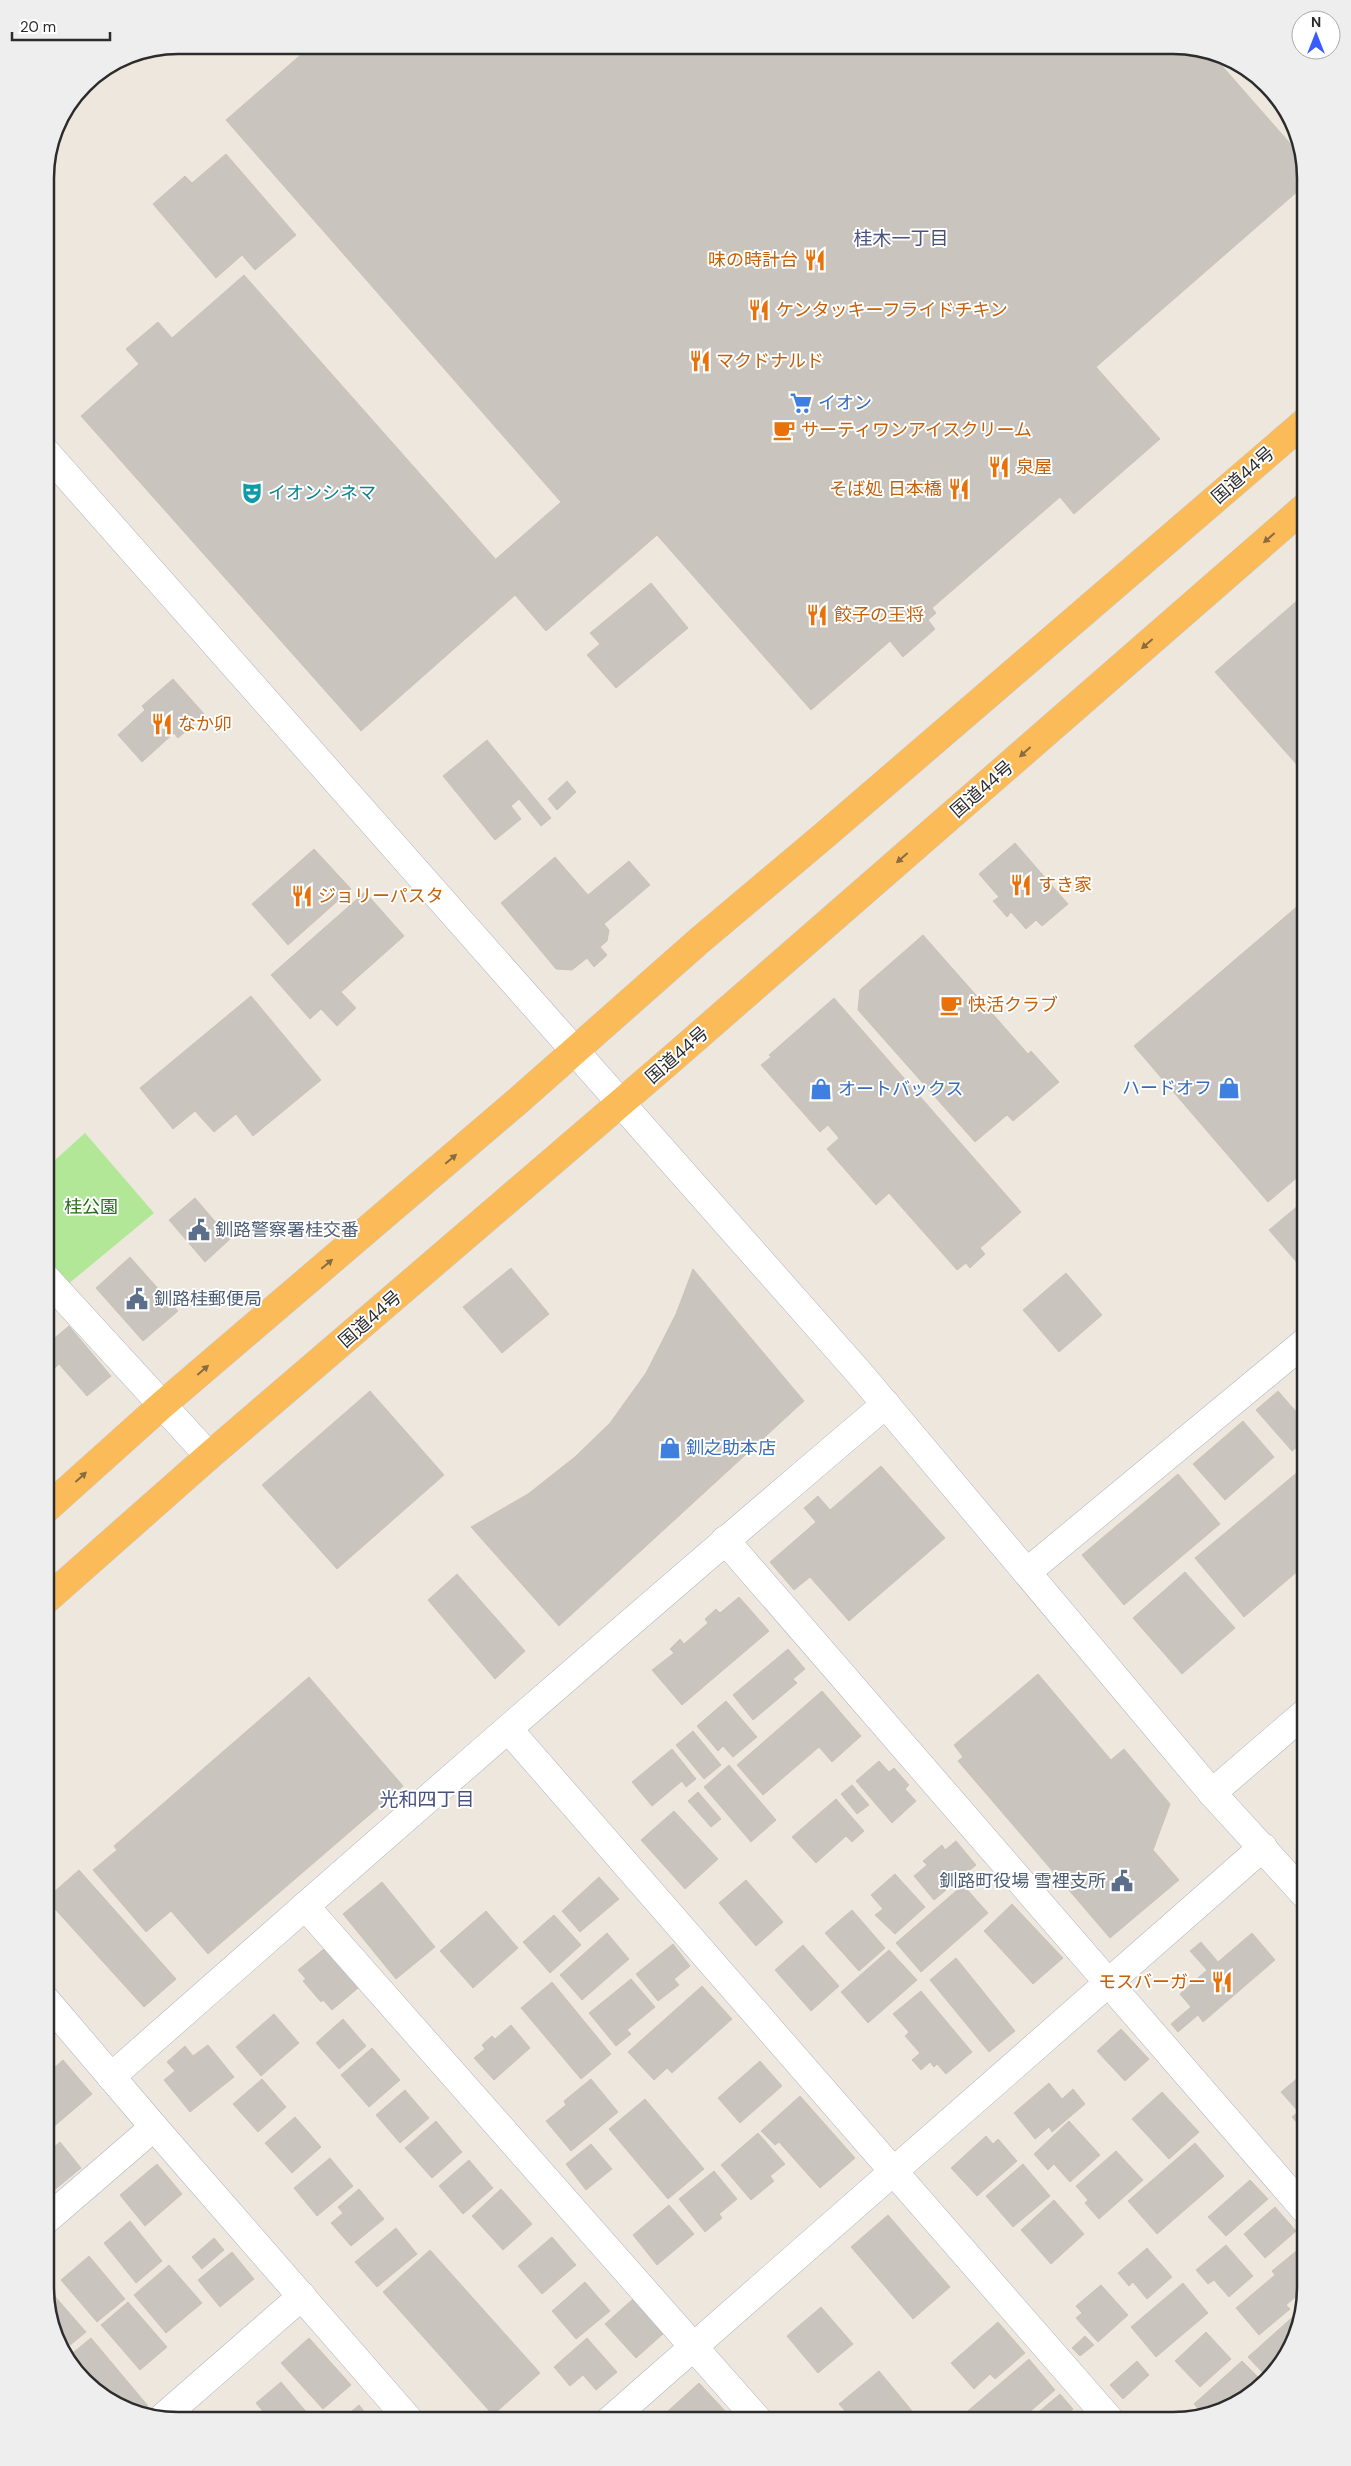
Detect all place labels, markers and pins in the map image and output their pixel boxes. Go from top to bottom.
restaurant icon: 味の時計台 [802,247,828,273]
place label: 味の時計台 [708,248,798,272]
restaurant icon: ケンタッキーフライドチキン [746,297,772,323]
place label: ケンタッキーフライドチキン [776,298,1008,322]
restaurant icon: マクドナルド [687,348,713,374]
place label: マクドナルド [716,349,824,373]
supermarket icon: イオン [788,390,814,416]
place label: イオン [818,391,872,415]
cafe icon: サーティワンアイスクリーム [771,417,797,443]
place label: サーティワンアイスクリーム [801,418,1032,442]
restaurant icon: 泉屋 [986,454,1012,480]
place label: 泉屋 [1016,455,1052,479]
restaurant icon: そば処 日本橋 [946,476,972,502]
place label: そば処 日本橋 [829,477,942,501]
theatre icon: イオンシネマ [239,480,265,506]
place label: イオンシネマ [268,481,376,505]
restaurant icon: 餃子の王将 [804,602,830,628]
place label: 餃子の王将 [834,603,924,627]
restaurant icon: なか卯 [149,711,175,737]
place label: なか卯 [178,712,232,736]
restaurant icon: すき家 [1008,872,1034,898]
place label: すき家 [1038,873,1092,897]
restaurant icon: ジョリーパスタ [289,883,315,909]
place label: ジョリーパスタ [318,884,444,908]
cafe icon: 快活クラブ [938,992,964,1018]
place label: 快活クラブ [968,993,1058,1017]
shop icon: ハードオフ [1216,1075,1242,1101]
shop icon: オートバックス [808,1076,834,1102]
place label: ハードオフ [1122,1076,1212,1100]
place label: オートバックス [838,1077,963,1101]
public building icon: 釧路警察署桂交番 [186,1217,212,1243]
place label: 釧路警察署桂交番 [215,1218,359,1242]
public building icon: 釧路桂郵便局 [124,1286,150,1312]
place label: 釧路桂郵便局 [154,1287,262,1311]
shop icon: 釧之助本店 [657,1435,683,1461]
place label: 釧之助本店 [686,1436,776,1460]
public building icon: 釧路町役場 雪裡支所 [1109,1868,1135,1894]
place label: 釧路町役場 雪裡支所 [939,1869,1106,1893]
restaurant icon: モスバーガー [1209,1969,1235,1995]
place label: モスバーガー [1098,1970,1206,1994]

